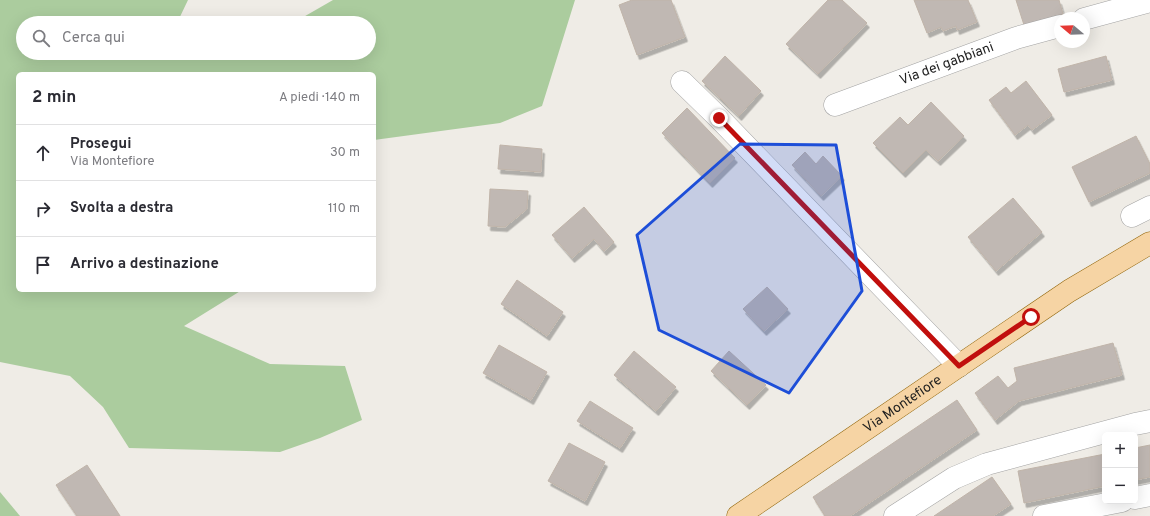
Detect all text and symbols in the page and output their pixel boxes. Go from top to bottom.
north arrow [1054,12,1090,48]
search box [16,16,376,60]
icon: search [30,27,52,49]
text: Cerca qui [62,29,125,48]
street label: Via dei gabbiani [897,38,996,89]
text: 2 min [32,87,76,109]
text: A piedi · 140 m [279,90,360,106]
route end [710,109,728,127]
text: Prosegui [70,135,131,154]
icon: ahead [32,142,54,164]
text: 30 m [330,145,360,161]
text: Via Montefiore [70,154,155,170]
icon: right [32,198,54,220]
text: Svolta a destra [70,199,173,218]
text: 110 m [328,201,360,217]
icon: arrive [32,254,54,276]
text: Arrivo a destinazione [70,255,219,274]
route start [1022,308,1040,326]
street label: Via Montefiore [860,371,945,437]
map controls [1102,432,1138,504]
button: + [1102,432,1138,468]
button: − [1102,468,1138,504]

